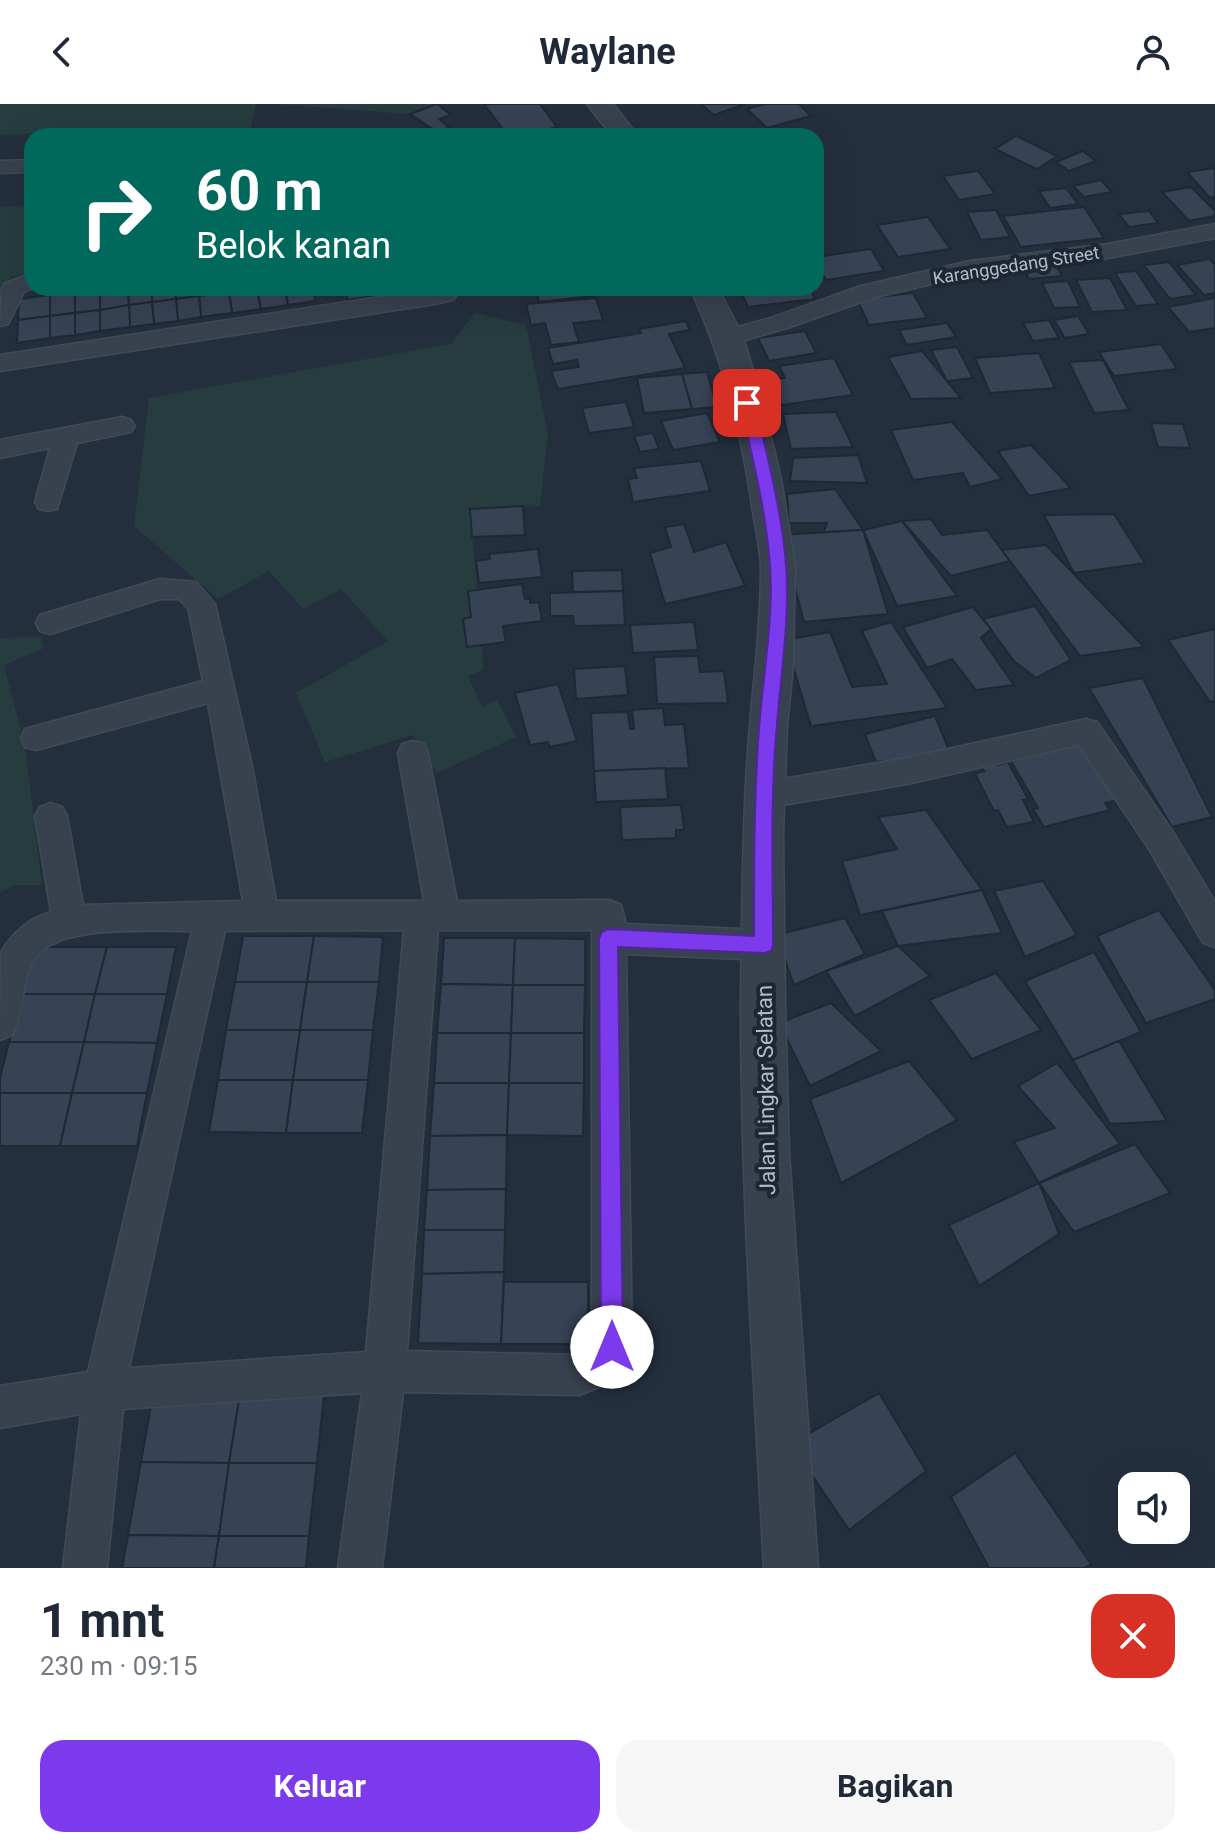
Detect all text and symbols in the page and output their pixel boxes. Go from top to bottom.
icon: back [40,30,84,74]
icon: person [1131,30,1175,74]
text: Waylane [539,31,676,73]
text: 60 m [196,158,323,224]
icon: right [64,160,168,264]
text: Belok kanan [196,225,391,267]
street label: Karanggedang Street [931,241,1101,289]
pin [713,369,781,437]
icon: arrive [725,381,769,425]
street label: Jalan Lingkar Selatan [752,985,780,1195]
position arrow [570,1305,654,1389]
map controls [1118,1472,1190,1544]
button: sound [1118,1472,1190,1544]
text: 1 mnt [40,1592,164,1649]
button: close [1091,1594,1175,1678]
text: 230 m · 09:15 [40,1651,198,1681]
button: Keluar [40,1740,600,1832]
button: Bagikan [616,1740,1175,1832]

